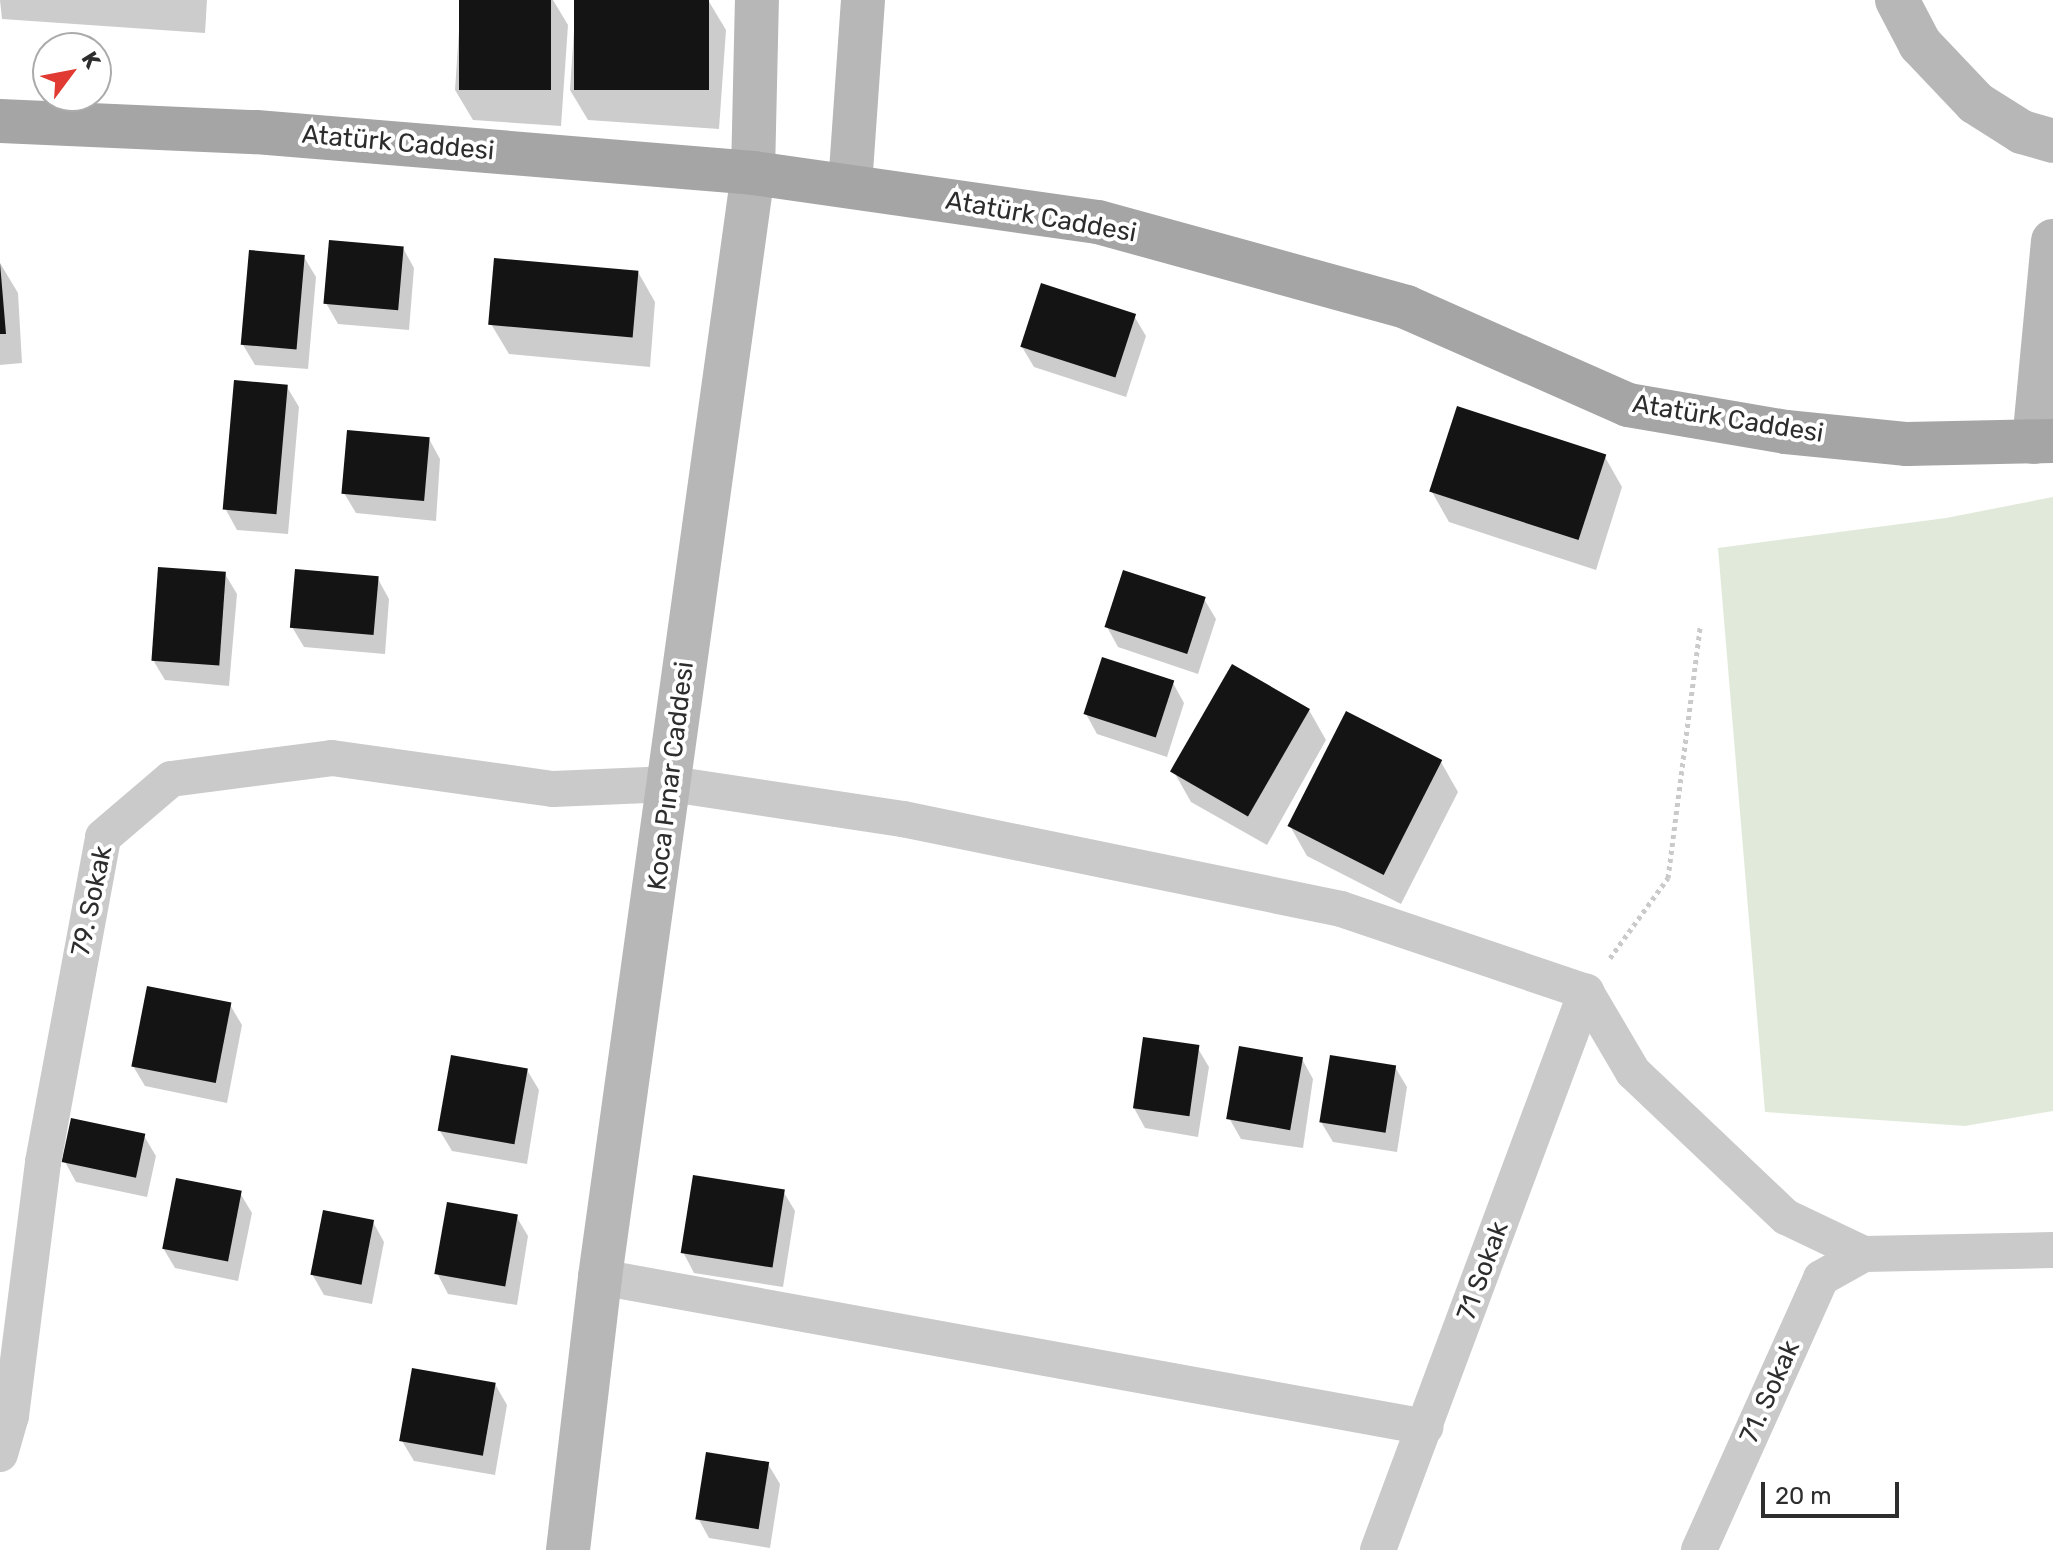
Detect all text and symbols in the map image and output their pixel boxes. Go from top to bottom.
north arrow [32,32,112,112]
text: K [76,47,106,73]
street label: Atatürk Caddesi [300,119,496,167]
street label: Atatürk Caddesi [943,185,1139,249]
street label: Atatürk Caddesi [1630,388,1826,450]
street label: Koca Pınar Caddesi [641,660,701,892]
street label: 79. Sokak [65,843,119,959]
street label: 71 Sokak [1451,1217,1515,1325]
street label: 71. Sokak [1733,1336,1807,1448]
scale bar [1765,1466,1903,1516]
text: 20 m [1775,1482,1832,1510]

